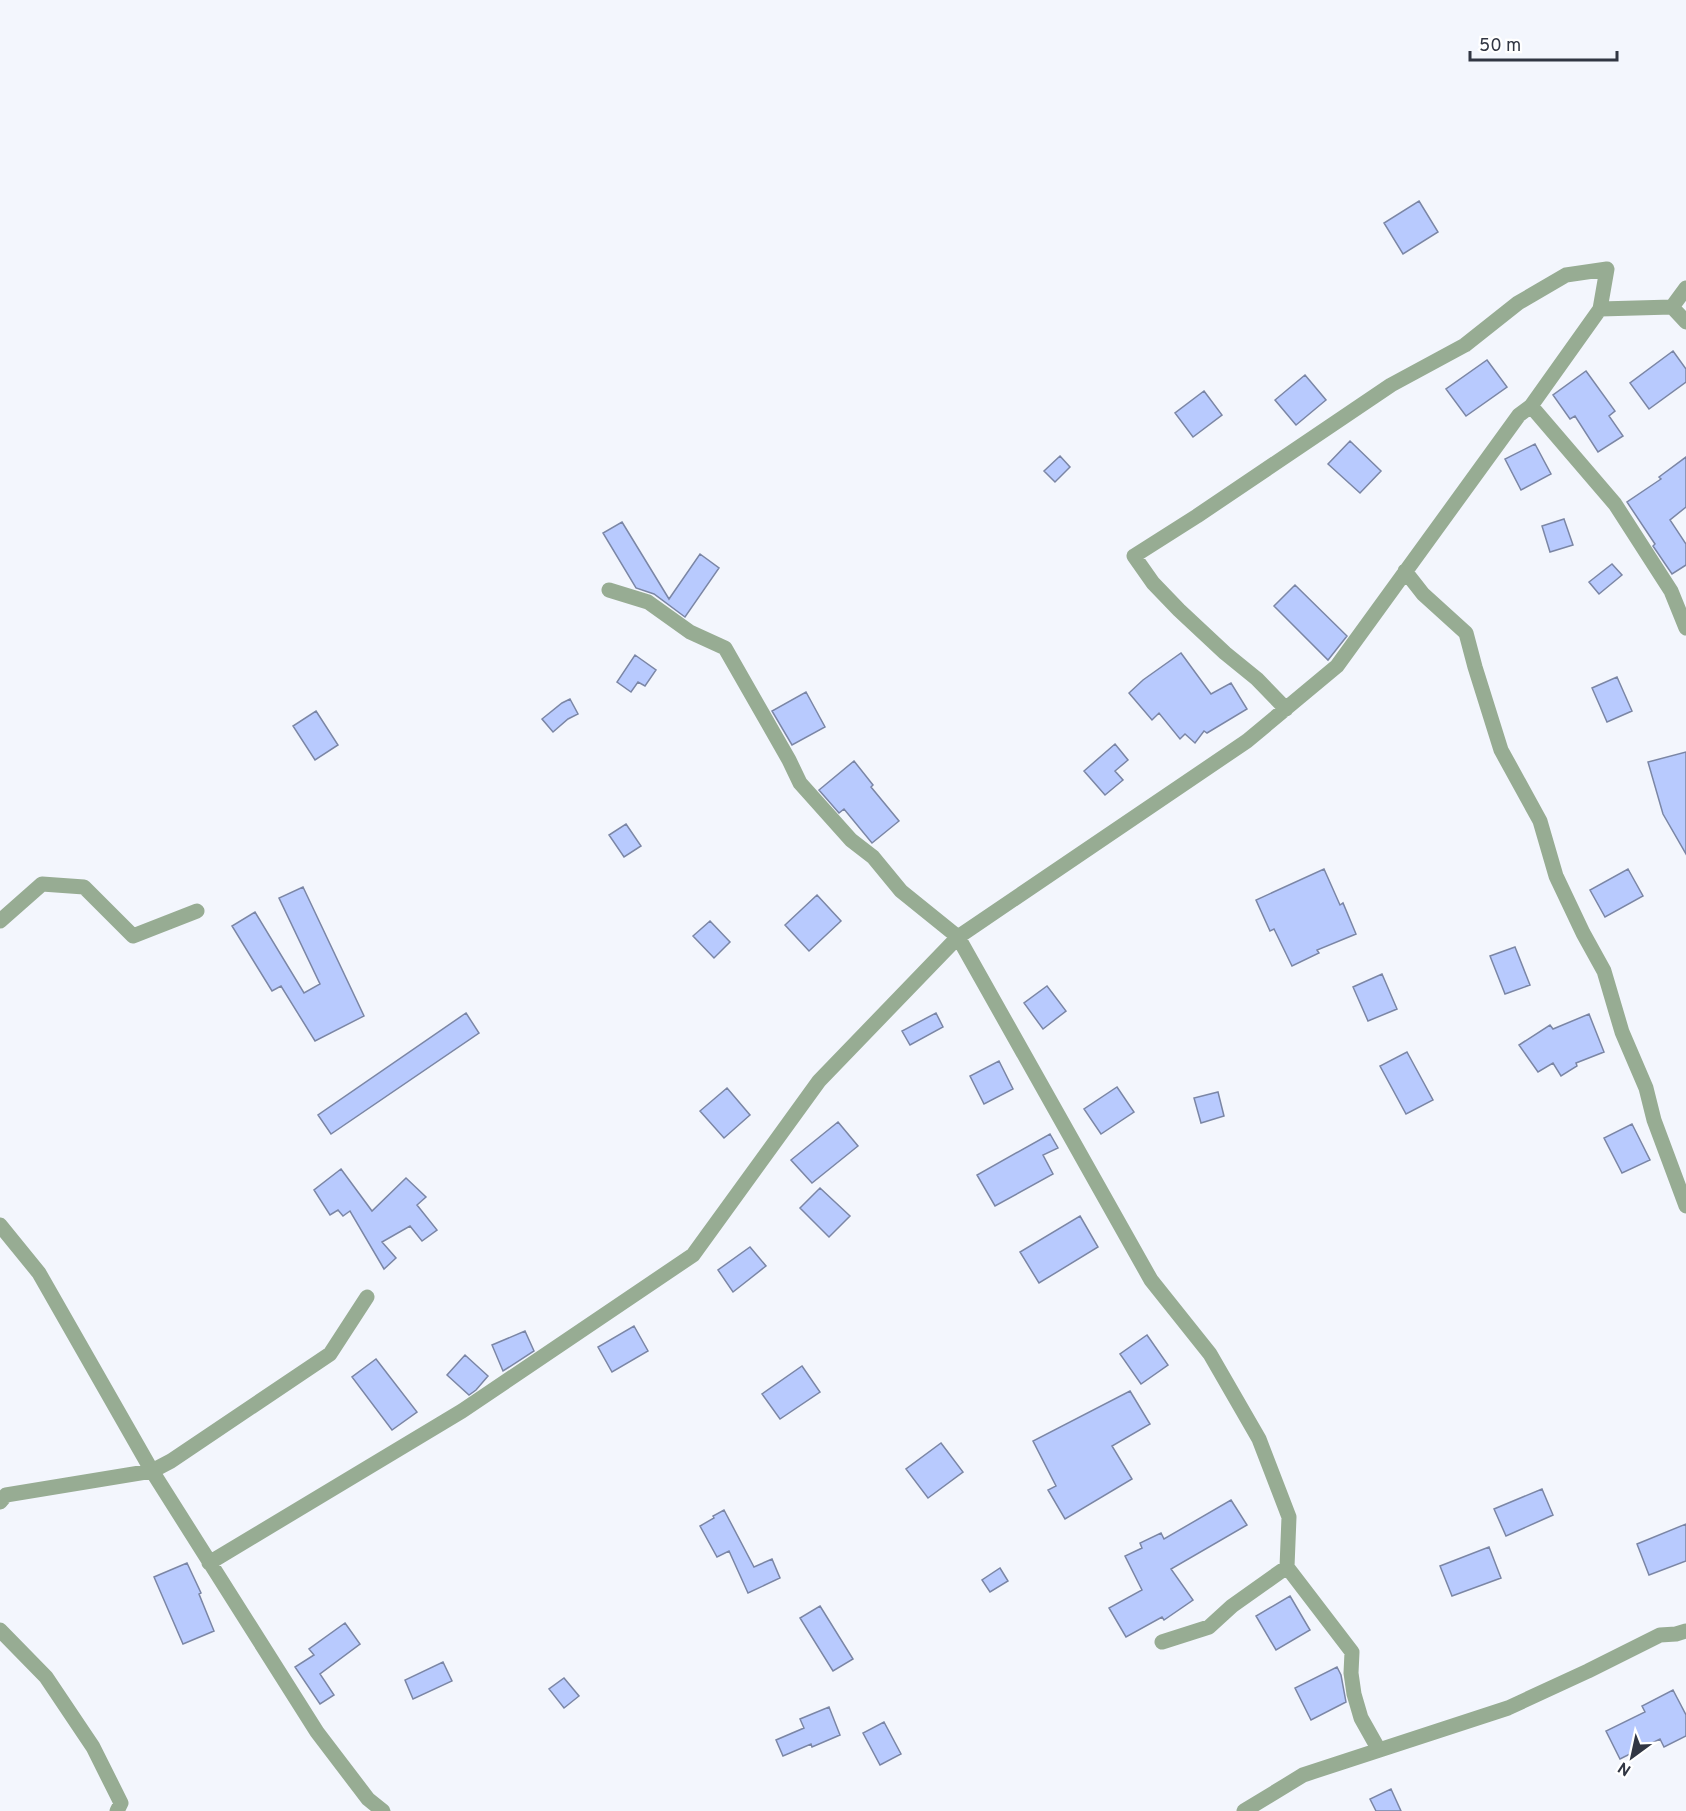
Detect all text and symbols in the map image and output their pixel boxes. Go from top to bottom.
scale bar [1470,24,1617,62]
text: 50 m [1479,35,1521,58]
north arrow [1602,1727,1662,1787]
text: N [1615,1756,1635,1779]

